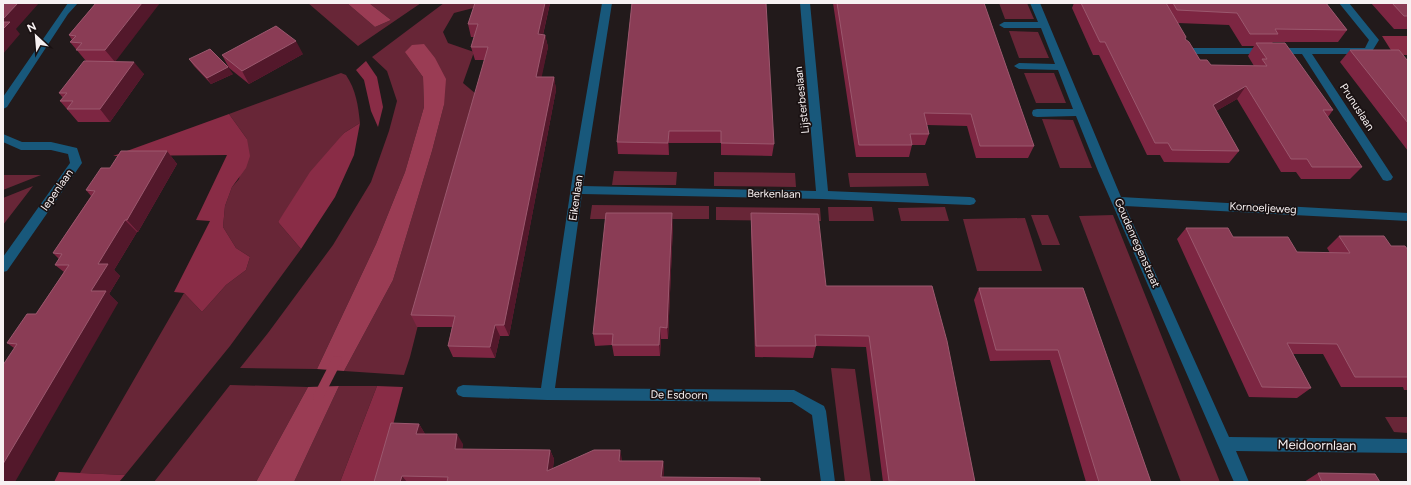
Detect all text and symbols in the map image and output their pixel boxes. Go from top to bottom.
north arrow [16,16,56,56]
text: N [25,20,39,35]
street label: Lijsterbeslaan [792,66,812,134]
street label: Prunuslaan [1337,81,1377,133]
street label: Iepenlaan [38,167,76,213]
street label: Eikenlaan [566,174,586,222]
street label: Berkenlaan [747,187,801,201]
street label: Goudenregenstraat [1112,196,1162,290]
street label: Kornoeljeweg [1229,200,1297,216]
street label: De Esdoorn [650,388,708,402]
street label: Meidoornlaan [1277,437,1357,453]

